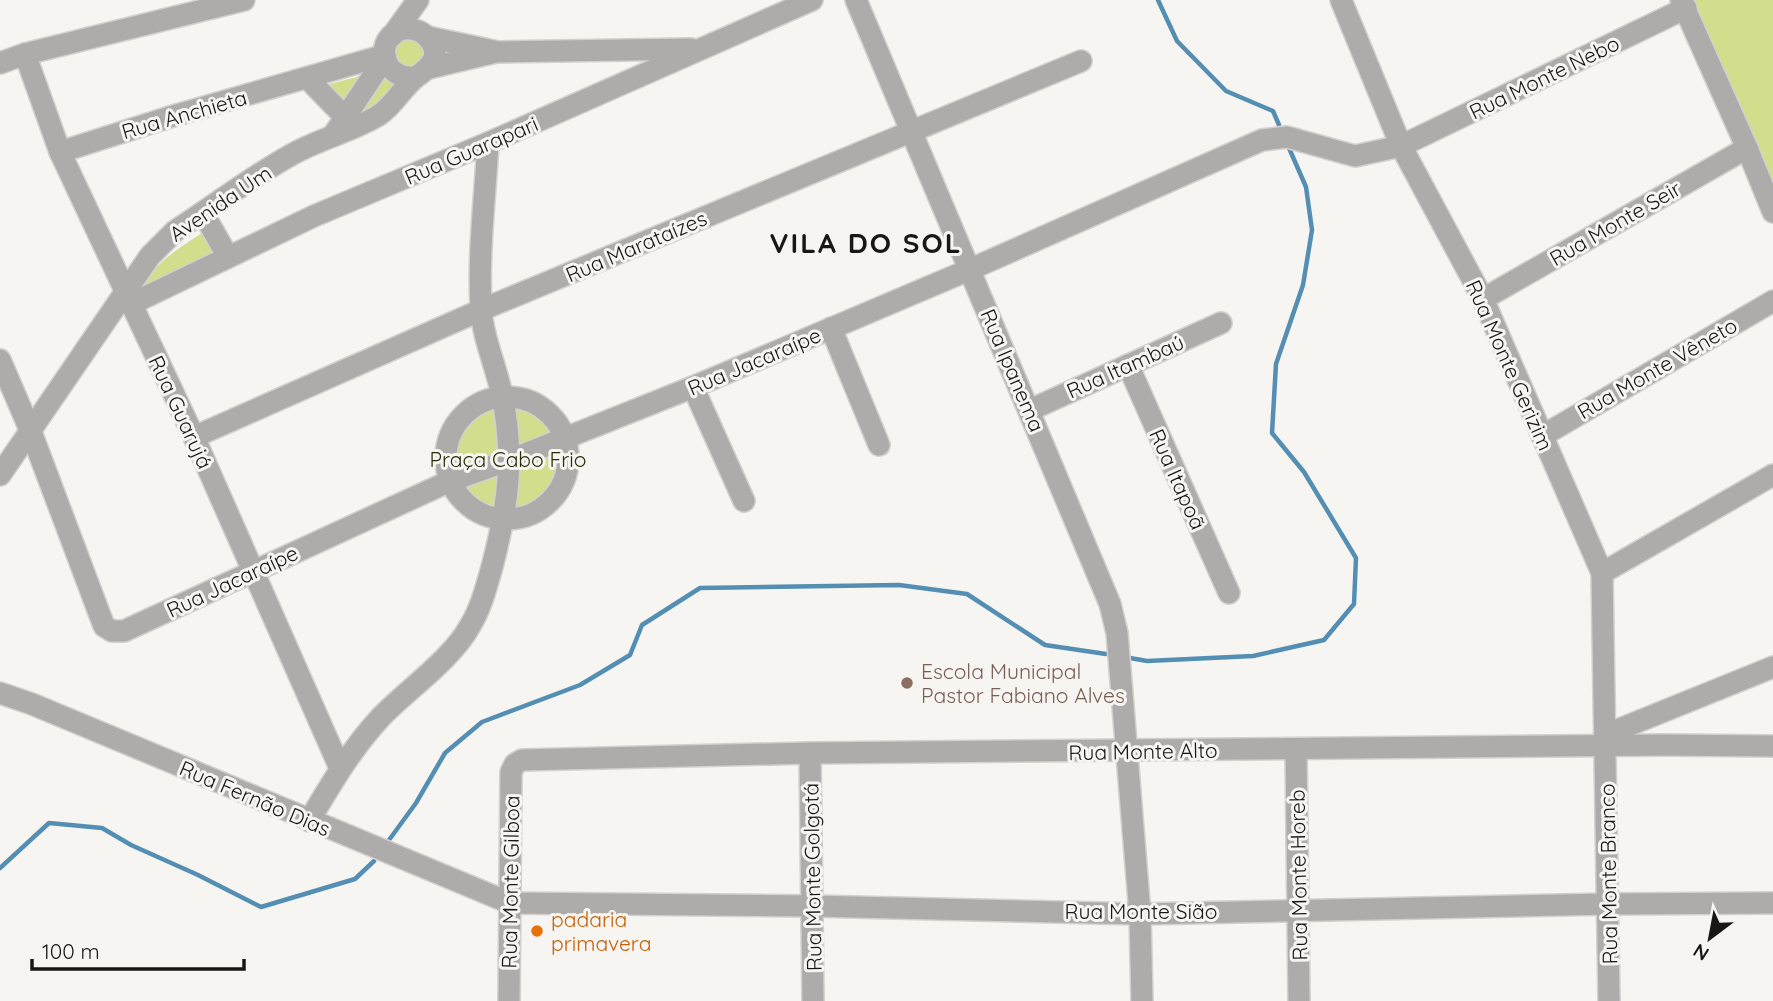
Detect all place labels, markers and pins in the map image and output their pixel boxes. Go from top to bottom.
place label: Escola Municipal Pastor Fabiano Alves [921,658,1125,708]
marker: Escola Municipal Pastor Fabiano Alves [899,675,915,691]
place label: padaria primavera [551,906,651,956]
marker: padaria primavera [529,923,545,939]

